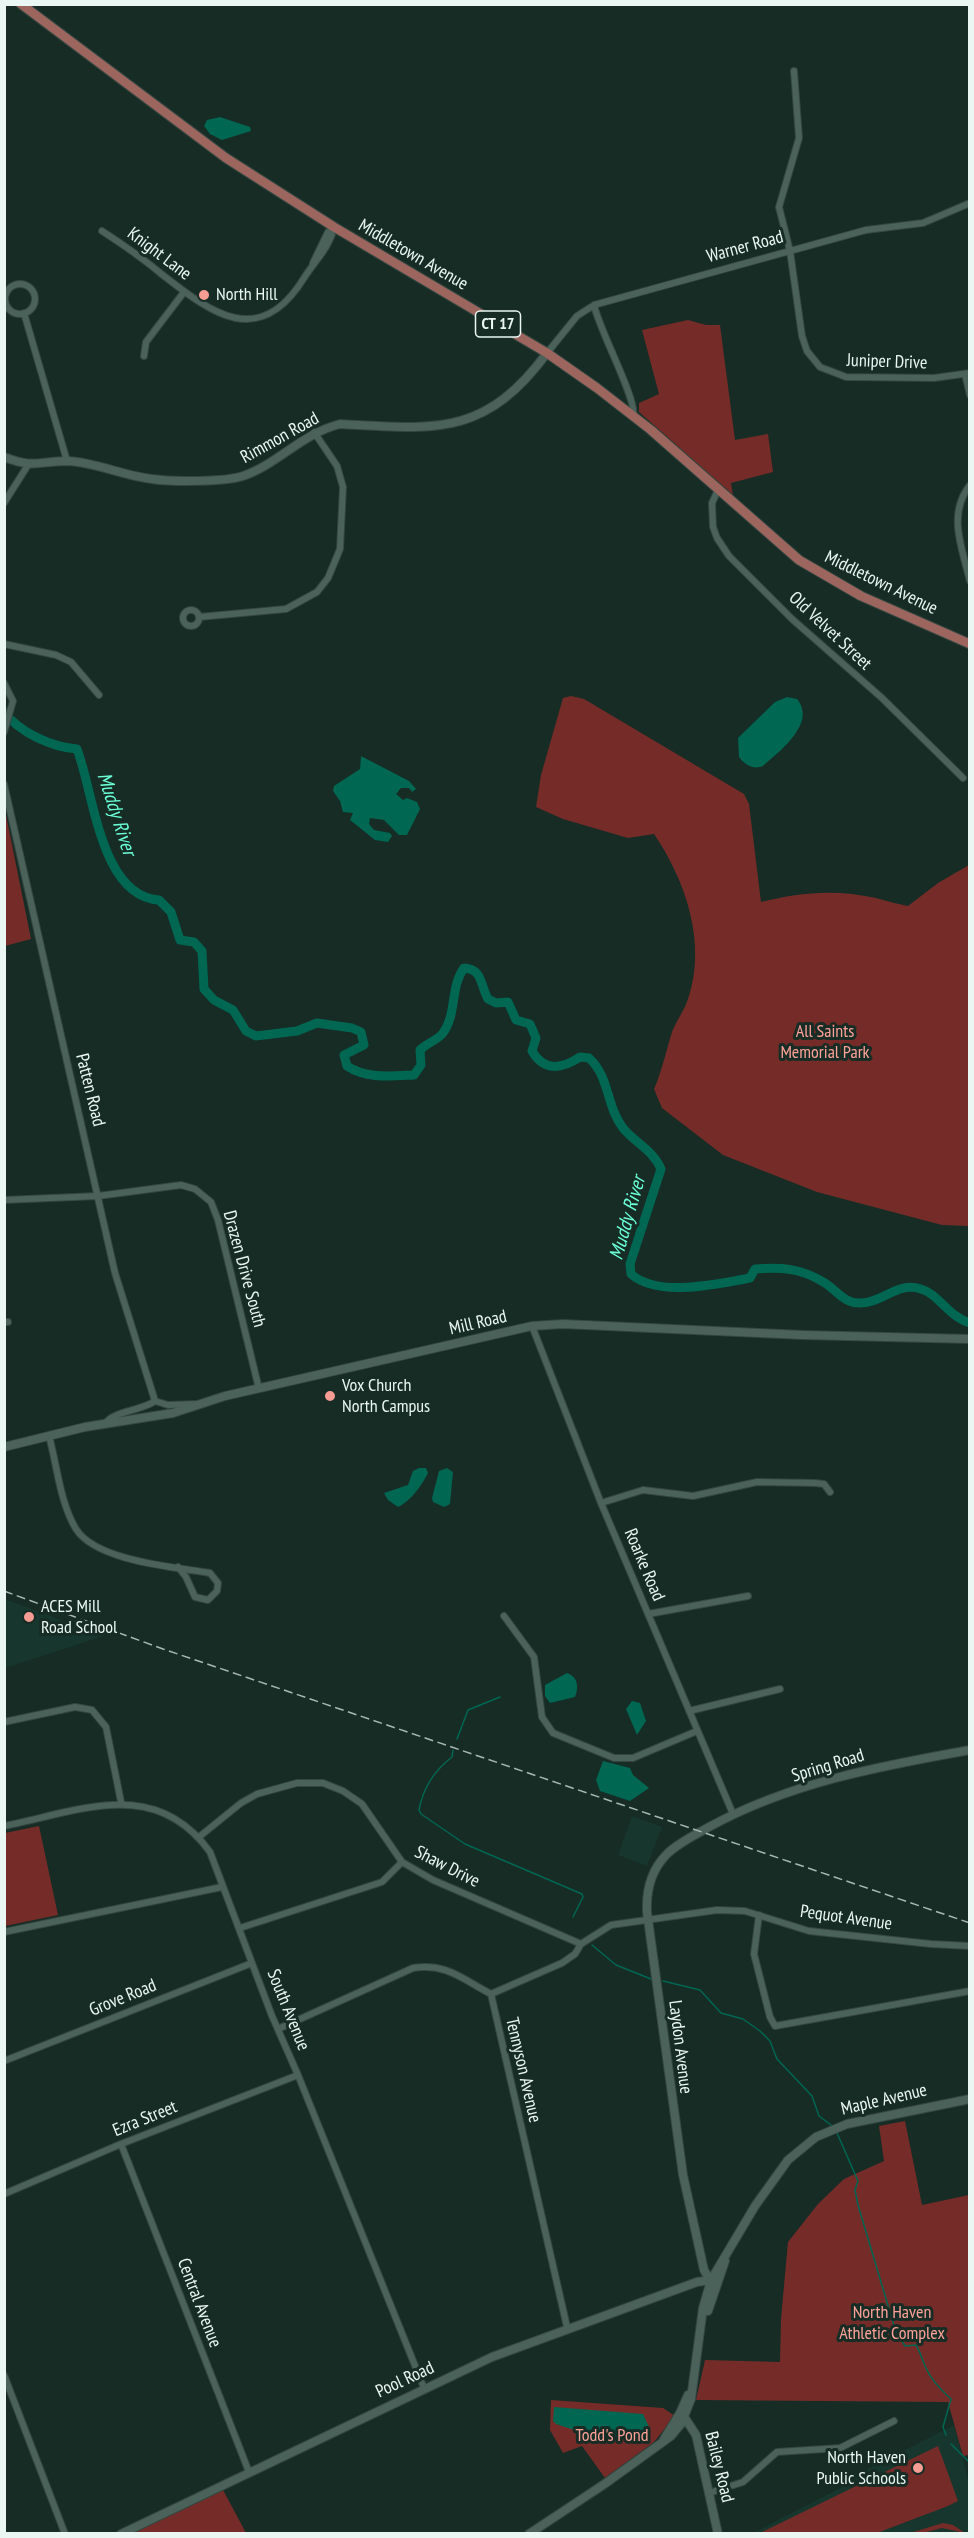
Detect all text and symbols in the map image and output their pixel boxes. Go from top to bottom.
street label: Middletown Avenue [354,215,472,295]
street label: Knight Lane [123,223,195,285]
street label: Warner Road [704,226,786,268]
place label: North Hill [216,284,277,306]
marker: North Hill [197,288,211,302]
road number: CT 17 [476,311,520,337]
street label: Juniper Drive [846,350,928,374]
street label: Rimmon Road [237,408,323,468]
street label: Middletown Avenue [821,546,941,620]
street label: Old Velvet Street [784,587,876,675]
water label: Muddy River [91,769,141,859]
park label: All Saints Memorial Park [780,1021,870,1064]
street label: Patten Road [71,1051,109,1129]
water label: Muddy River [605,1173,651,1263]
street label: Drazen Drive South [218,1208,270,1330]
street label: Mill Road [447,1306,509,1340]
place label: Vox Church North Campus [342,1375,430,1418]
marker: Vox Church North Campus [323,1389,337,1403]
street label: Roarke Road [619,1526,669,1604]
place label: ACES Mill Road School [41,1596,117,1638]
marker: ACES Mill Road School [22,1610,36,1624]
street label: Spring Road [789,1745,867,1787]
street label: Shaw Drive [411,1841,483,1893]
street label: Pequot Avenue [799,1901,893,1935]
street label: South Avenue [262,1966,314,2054]
street label: Grove Road [86,1975,160,2021]
street label: Laydon Avenue [664,1999,696,2095]
street label: Tennyson Avenue [500,2015,546,2125]
street label: Maple Avenue [839,2080,929,2120]
street label: Ezra Street [110,2096,180,2142]
street label: Central Avenue [172,2255,226,2351]
park label: North Haven Athletic Complex [839,2302,945,2344]
street label: Pool Road [372,2357,438,2403]
park label: Todd's Pond [576,2425,648,2447]
street label: Bailey Road [700,2429,738,2505]
place label: North Haven Public Schools [817,2447,906,2490]
marker: North Haven Public Schools [911,2461,925,2475]

